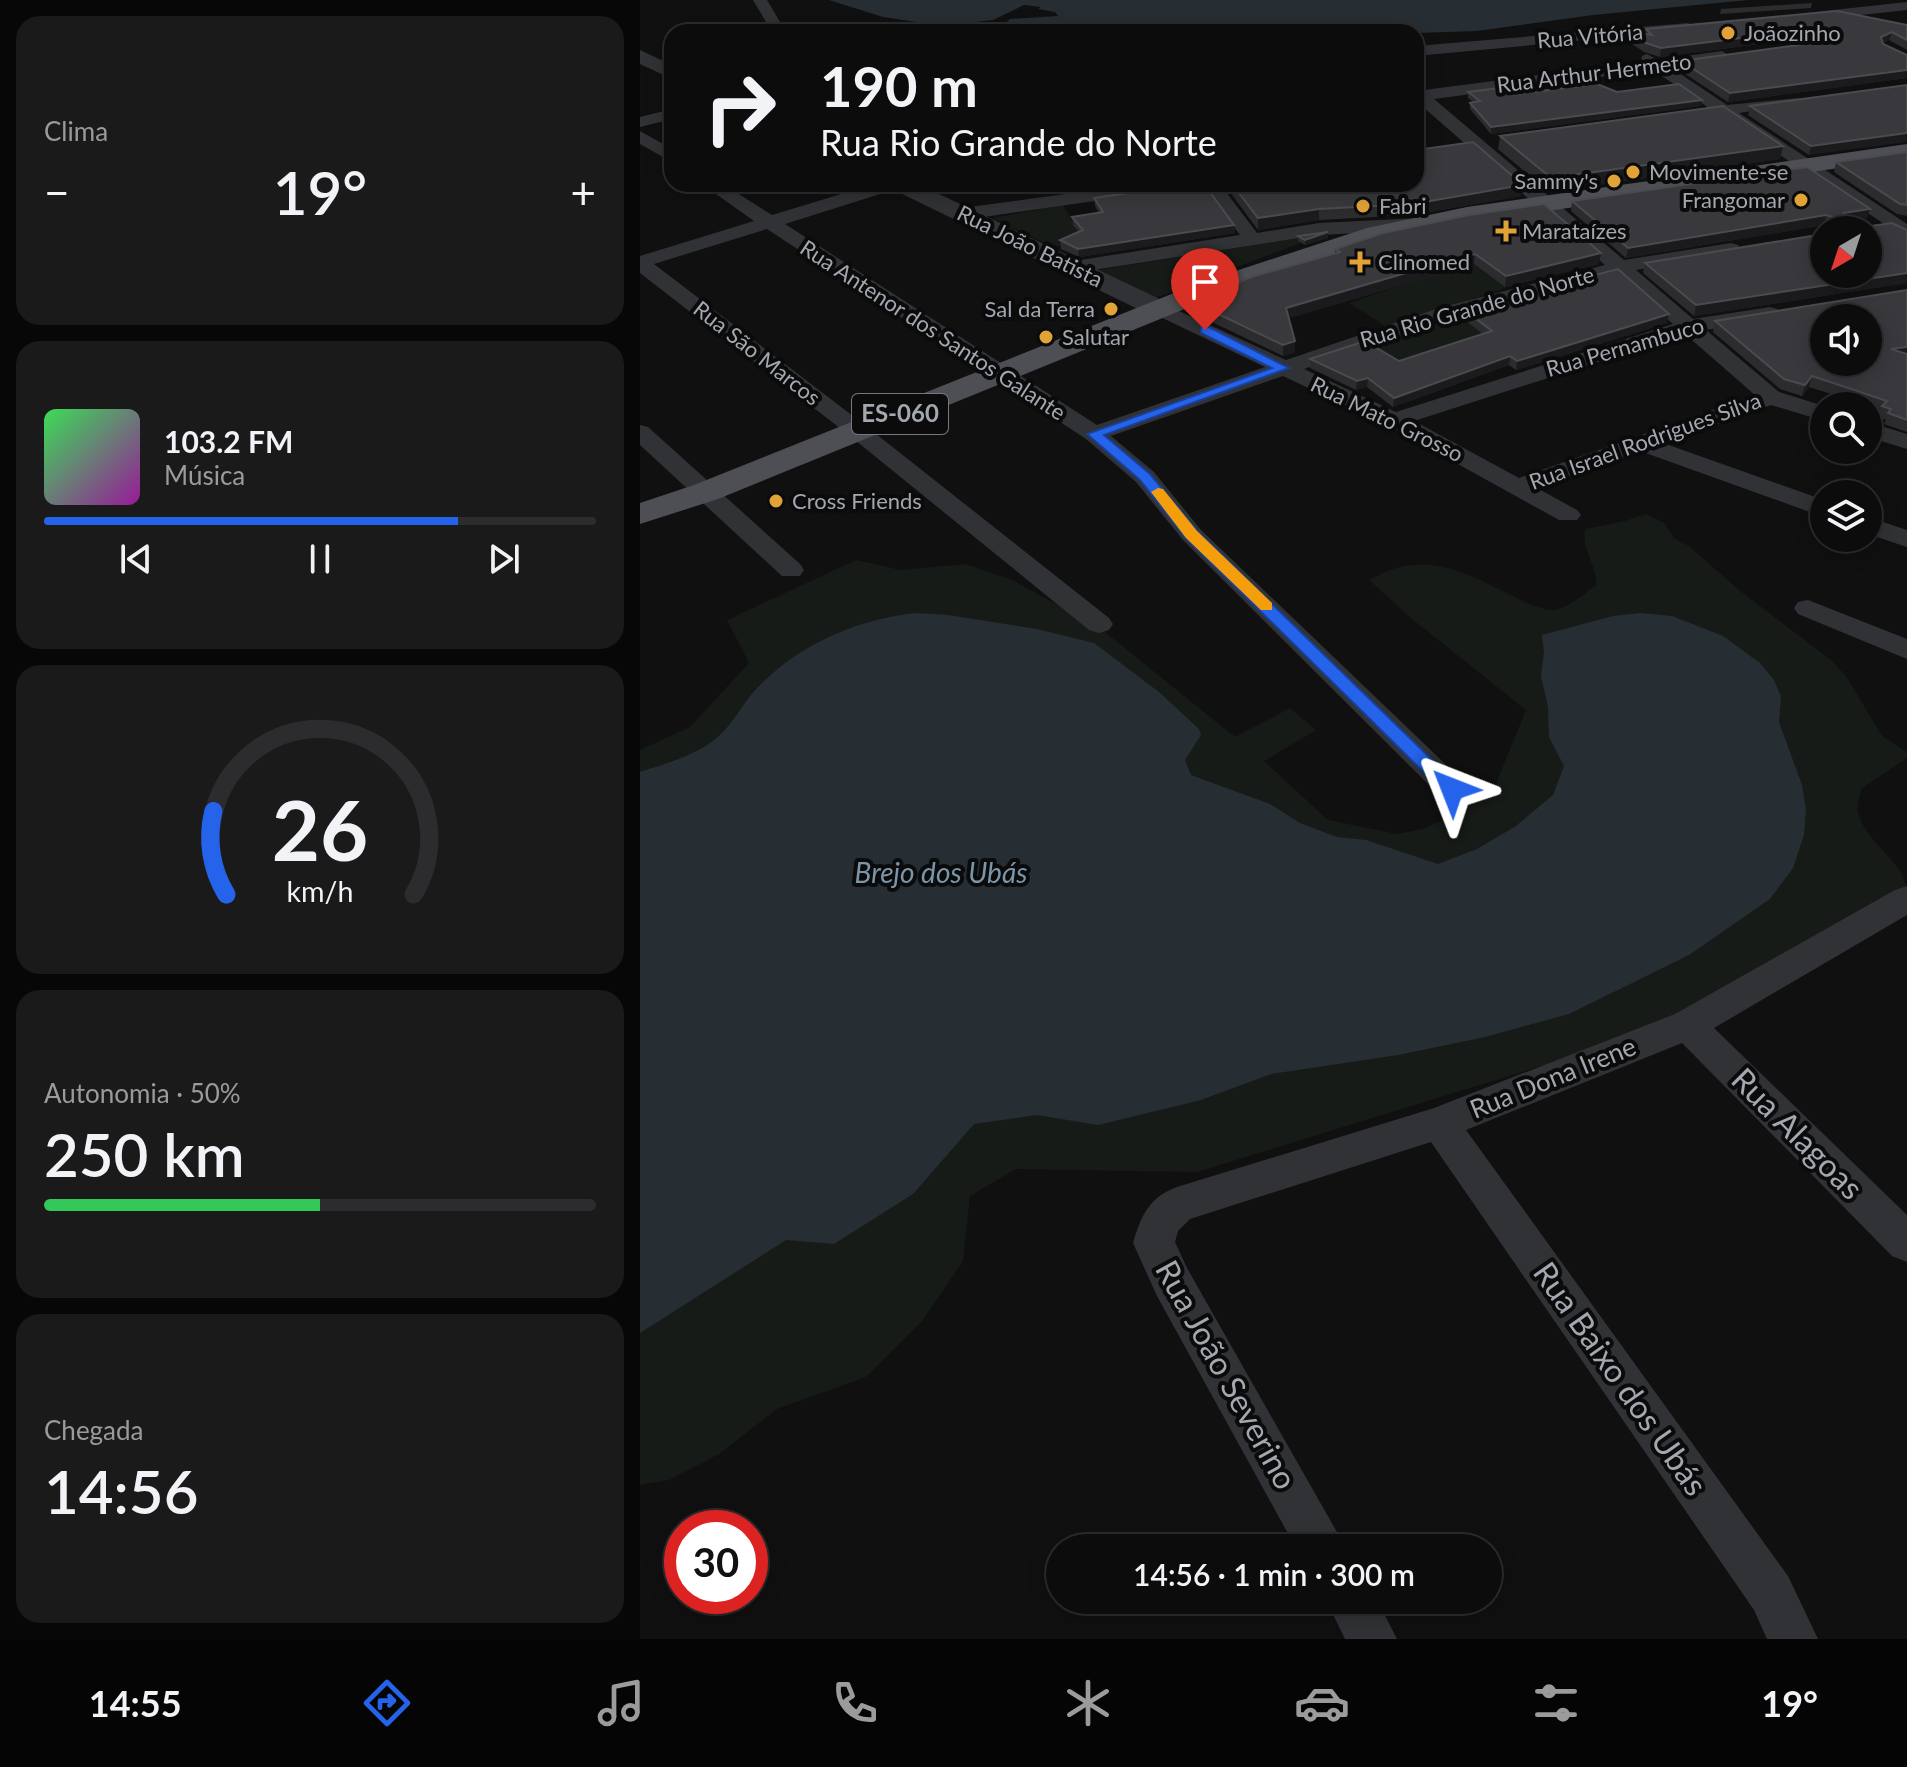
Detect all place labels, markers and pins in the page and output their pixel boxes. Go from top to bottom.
place label: Joãozinho [1744,19,1841,46]
marker: Joãozinho [1719,24,1737,42]
place label: Movimente-se [1649,158,1788,185]
marker: Movimente-se [1624,163,1642,181]
place label: Sammy's [1514,167,1598,194]
marker: Sammy's [1605,172,1623,190]
place label: Frangomar [1682,186,1785,213]
marker: Frangomar [1792,191,1810,209]
place label: Fabri [1379,192,1426,219]
marker: Fabri [1354,197,1372,215]
place label: Marataízes [1522,217,1627,244]
marker: Marataízes [1497,222,1515,240]
pin [1171,248,1239,330]
place label: Clinomed [1378,248,1470,275]
marker: Clinomed [1349,251,1371,273]
place label: Sal da Terra [985,295,1095,322]
marker: Sal da Terra [1102,300,1120,318]
place label: Salutar [1062,323,1129,350]
marker: Salutar [1037,328,1055,346]
place label: Cross Friends [792,487,922,514]
marker: Cross Friends [767,492,785,510]

